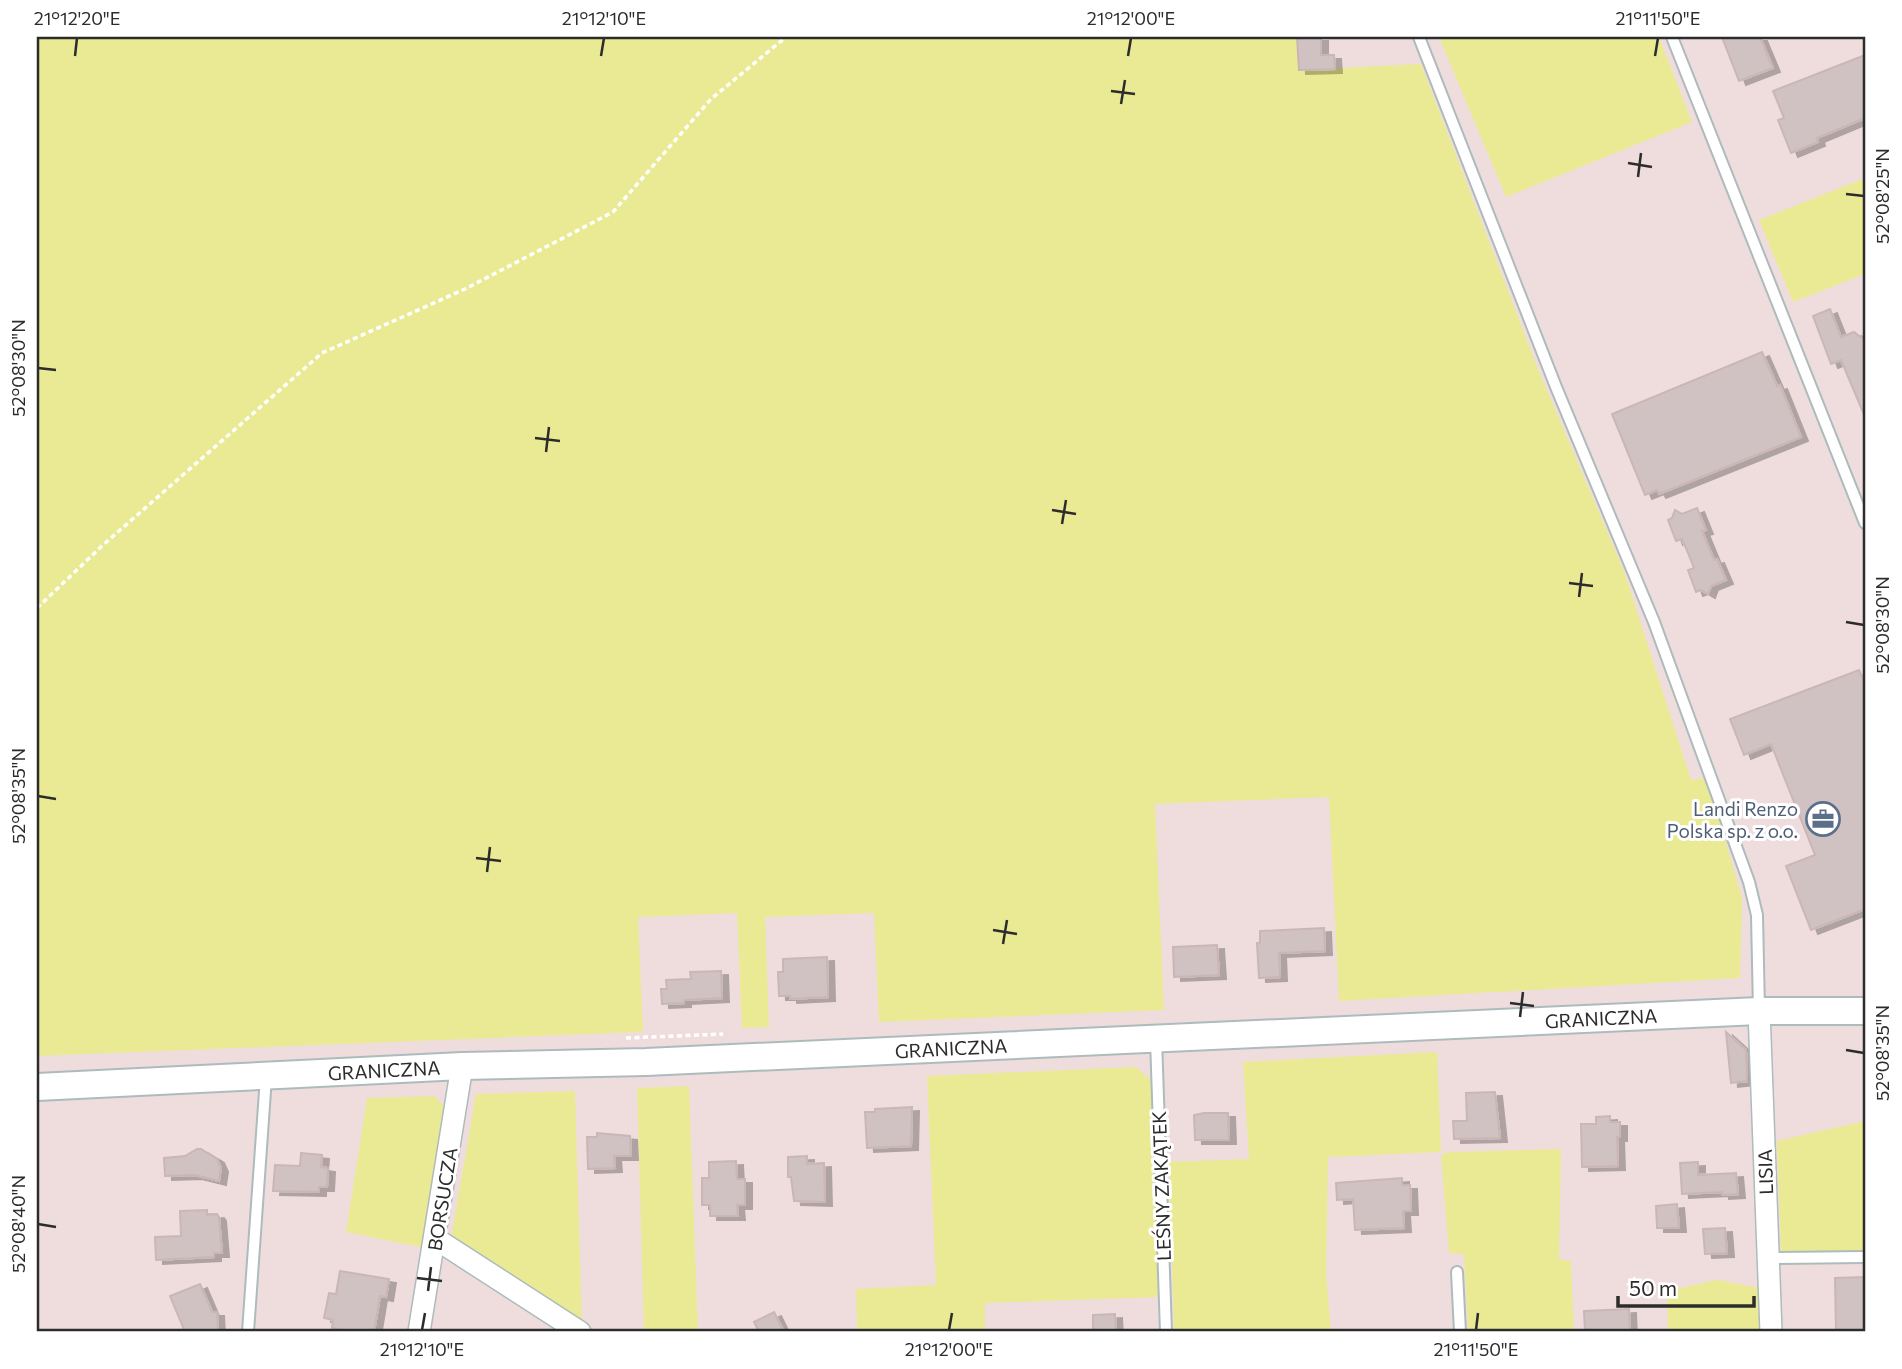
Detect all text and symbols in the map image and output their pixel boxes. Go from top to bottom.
text: 21°12'20"E [34,7,120,29]
text: 21°12'10"E [562,7,646,29]
text: 21°12'00"E [1087,7,1175,29]
text: 21°11'50"E [1616,7,1700,29]
text: 52°08'25"N [1871,148,1893,244]
text: 52°08'30"N [7,319,29,417]
text: 52°08'30"N [1871,576,1893,674]
text: 52°08'35"N [7,748,29,844]
place label: Landi Renzo Polska sp. z o.o. [1667,797,1798,842]
office icon: Landi Renzo Polska sp. z o.o. [1804,800,1842,838]
street label: GRANICZNA [1544,1004,1658,1032]
text: 52°08'35"N [1871,1005,1893,1101]
street label: GRANICZNA [894,1034,1008,1062]
street label: GRANICZNA [327,1056,441,1084]
street label: LEŚNY ZAKĄTEK [1146,1110,1175,1261]
street label: BORSUCZA [422,1146,462,1252]
street label: LISIA [1753,1149,1777,1195]
text: 52°08'40"N [7,1175,29,1273]
scale bar [1618,1264,1755,1308]
text: 50 m [1629,1275,1677,1300]
text: 21°12'10"E [380,1338,464,1360]
text: 21°12'00"E [905,1338,993,1360]
text: 21°11'50"E [1434,1338,1518,1360]

